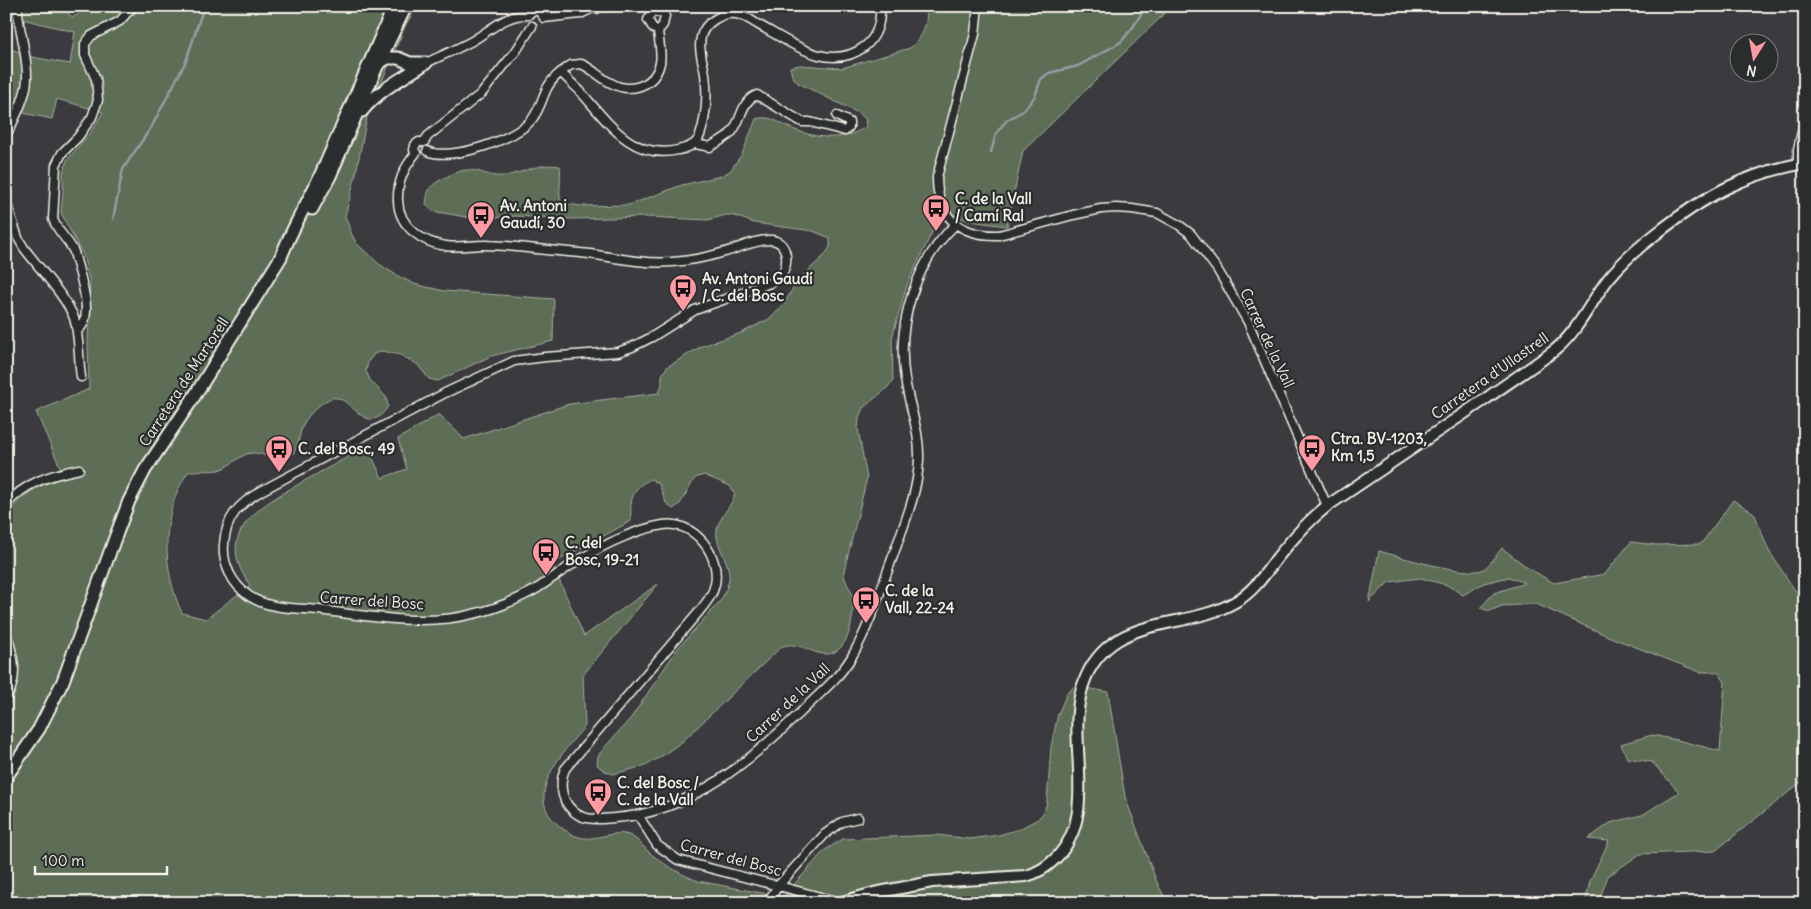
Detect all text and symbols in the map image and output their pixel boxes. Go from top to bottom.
north arrow [1728,32,1778,82]
text: N [1745,61,1758,81]
place label: C. de la Vall / Camí Ral [955,189,1032,225]
bus stop icon: C. de la Vall / Camí Ral [921,193,951,232]
place label: Av. Antoni Gaudí, 30 [500,196,567,232]
bus stop icon: Av. Antoni Gaudí, 30 [466,200,496,239]
place label: Av. Antoni Gaudí / C. del Bosc [702,269,813,305]
bus stop icon: Av. Antoni Gaudí / C. del Bosc [668,273,698,312]
street label: Carrer de la Vall [1236,285,1299,391]
street label: Carretera de Martorell [135,313,232,450]
street label: Carretera d'Ullastrell [1427,328,1552,423]
place label: Ctra. BV-1203, Km 1,5 [1331,429,1427,465]
bus stop icon: Ctra. BV-1203, Km 1,5 [1297,433,1327,472]
bus stop icon: C. del Bosc, 49 [264,434,294,473]
place label: C. del Bosc, 49 [298,439,395,458]
place label: C. del Bosc, 19-21 [565,533,639,569]
bus stop icon: C. del Bosc, 19-21 [531,537,561,576]
place label: C. de la Vall, 22-24 [885,581,955,617]
bus stop icon: C. de la Vall, 22-24 [851,585,881,624]
street label: Carrer del Bosc [319,587,425,614]
street label: Carrer de la Vall [742,659,834,746]
place label: C. del Bosc / C. de la Vall [617,773,699,809]
bus stop icon: C. del Bosc / C. de la Vall [583,777,613,816]
street label: Carrer del Bosc [678,835,784,880]
scale bar [35,844,168,876]
text: 100 m [42,851,84,870]

